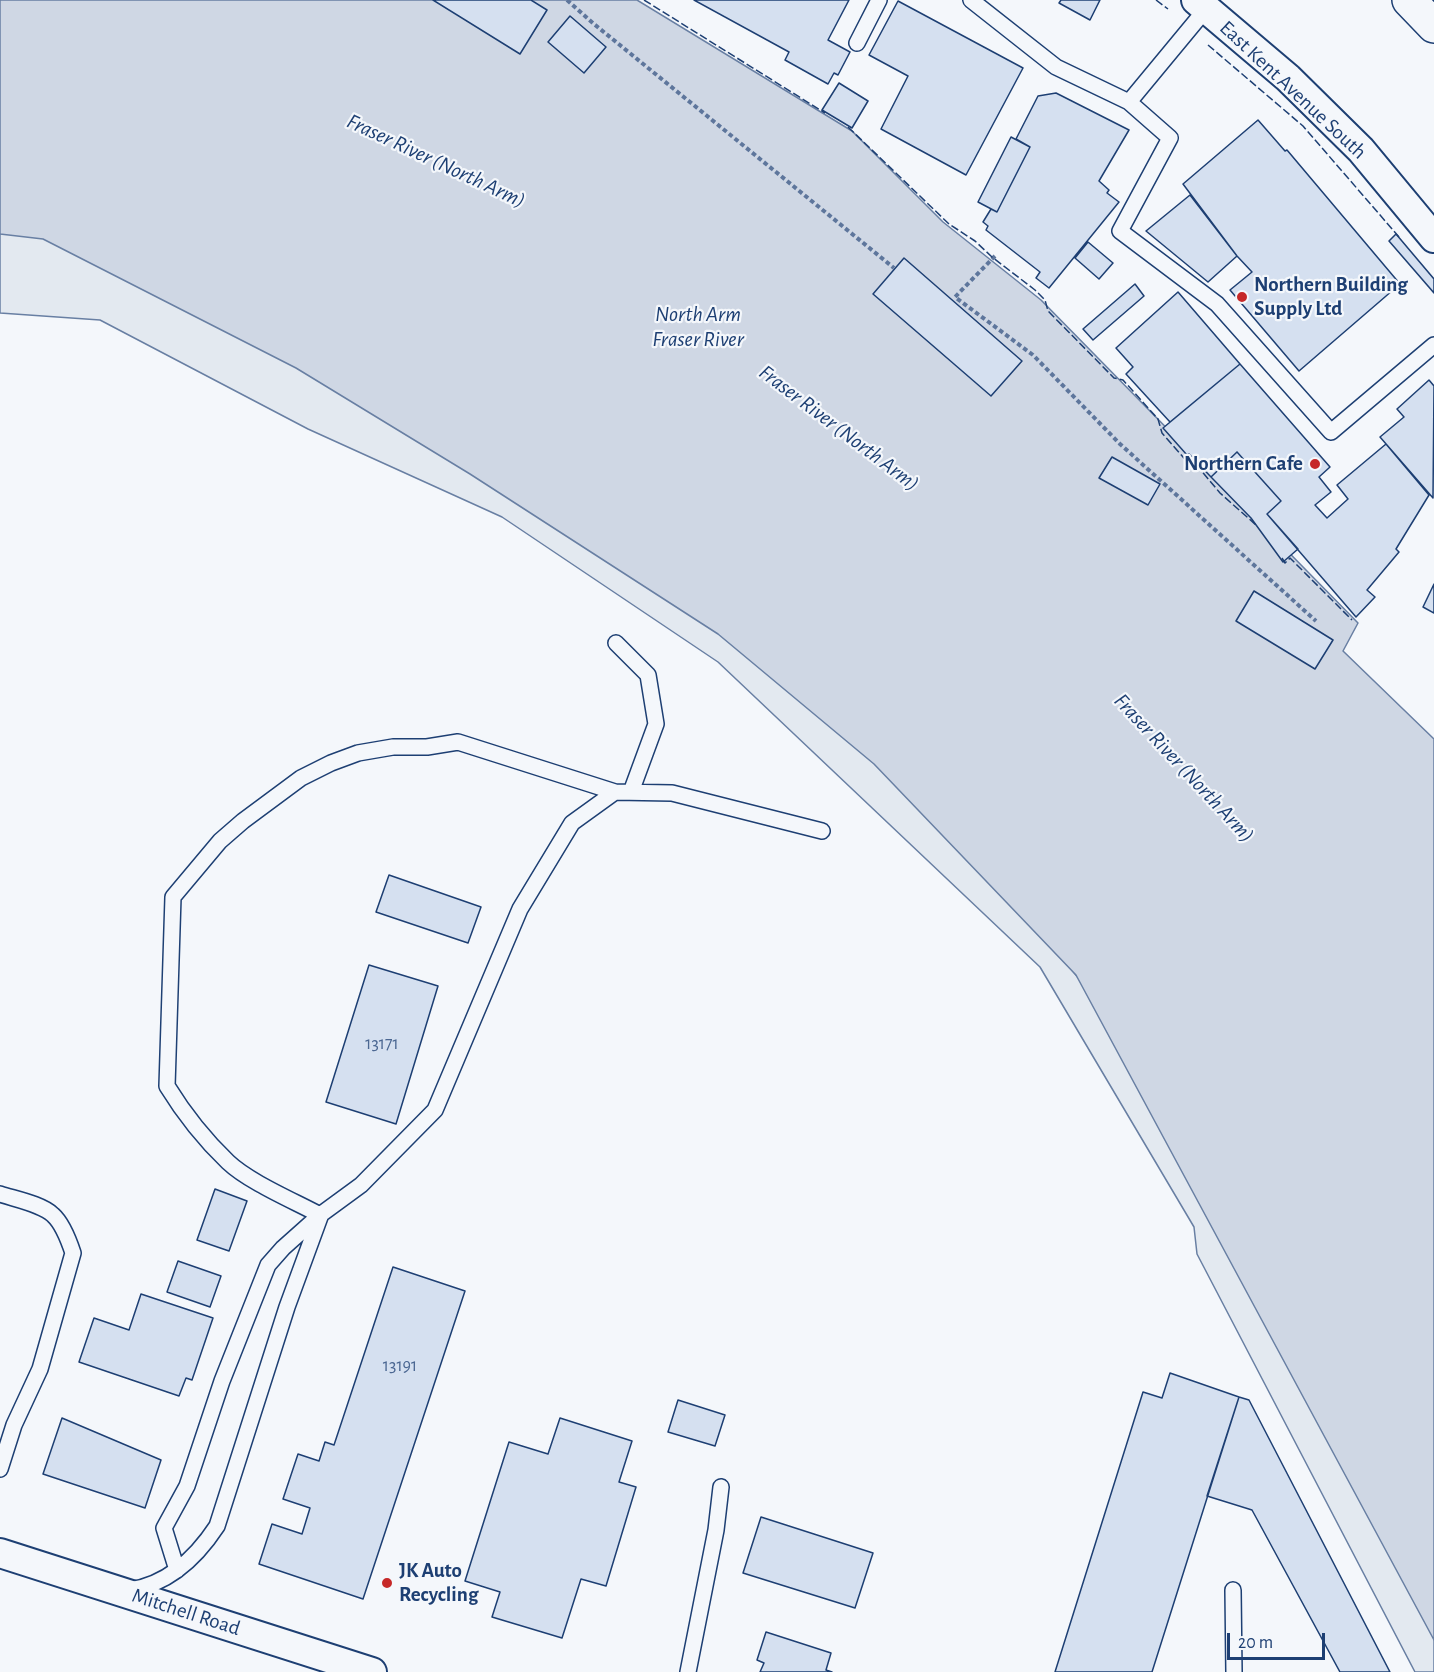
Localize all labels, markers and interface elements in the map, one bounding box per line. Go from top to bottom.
street label: East Kent Avenue South [1214,15,1372,165]
water label: Fraser River (North Arm) [343,108,529,214]
place label: Northern Building Supply Ltd [1254,272,1408,322]
marker: Northern Building Supply Ltd [1235,290,1249,304]
water label: North Arm Fraser River [652,301,744,352]
water label: Fraser River (North Arm) [754,359,924,497]
place label: Northern Cafe [1184,451,1303,477]
marker: Northern Cafe [1308,457,1322,471]
water label: Fraser River (North Arm) [1108,688,1260,848]
house number: 13171 [365,1033,399,1055]
house number: 13191 [383,1355,417,1377]
place label: JK Auto Recycling [399,1558,478,1608]
marker: JK Auto Recycling [380,1576,394,1590]
street label: Mitchell Road [129,1583,243,1641]
scale bar [1230,1621,1328,1659]
text: 20 m [1238,1634,1273,1652]

